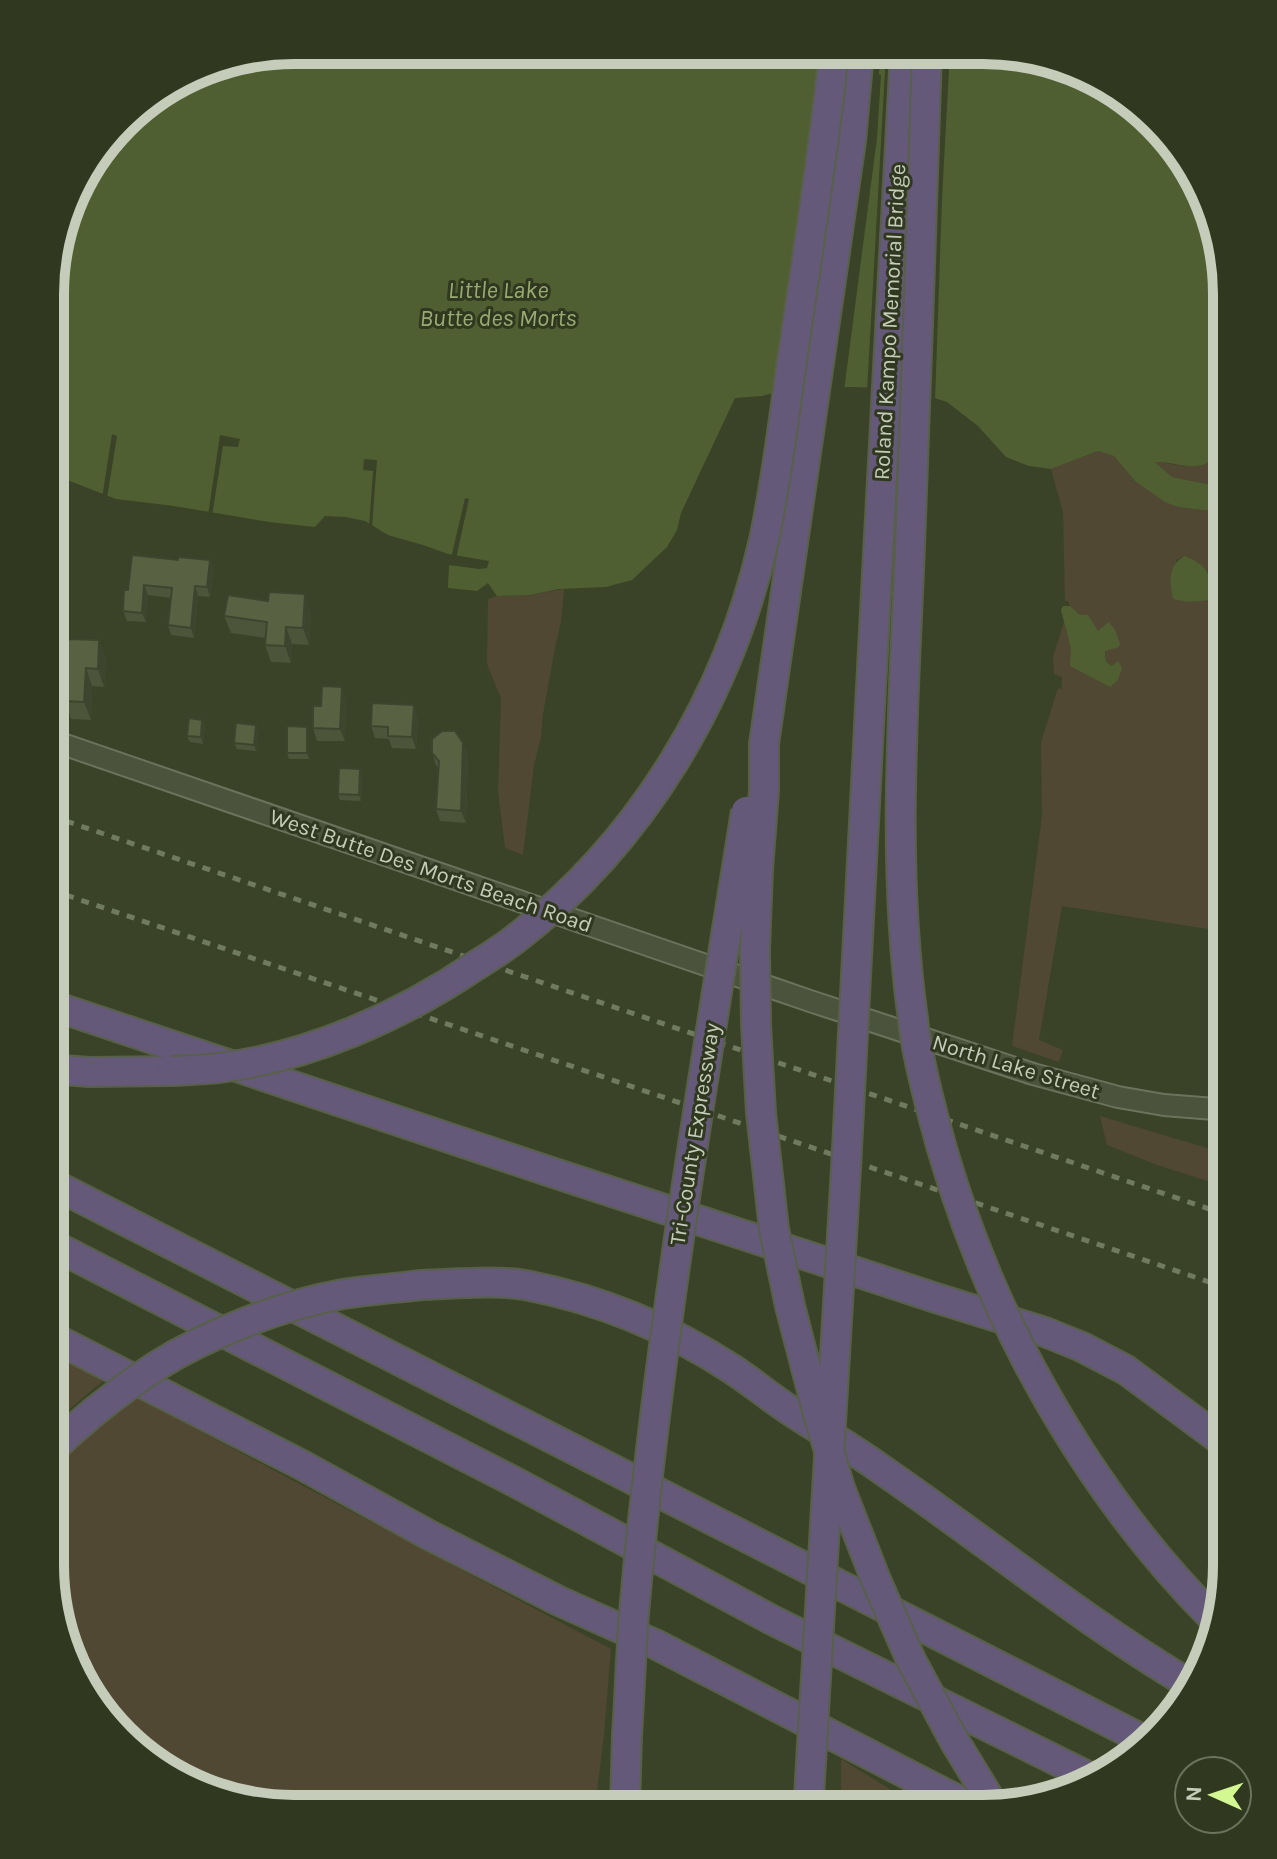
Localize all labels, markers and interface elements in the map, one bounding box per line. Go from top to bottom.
street label: Roland Kampo Memorial Bridge [869,163,911,481]
water label: Little Lake Butte des Morts [419,276,577,332]
street label: West Butte Des Morts Beach Road [266,803,596,939]
street label: Tri-County Expressway [665,1021,725,1247]
street label: North Lake Street [929,1029,1103,1105]
north arrow [1173,1755,1253,1835]
text: N [1181,1785,1207,1803]

